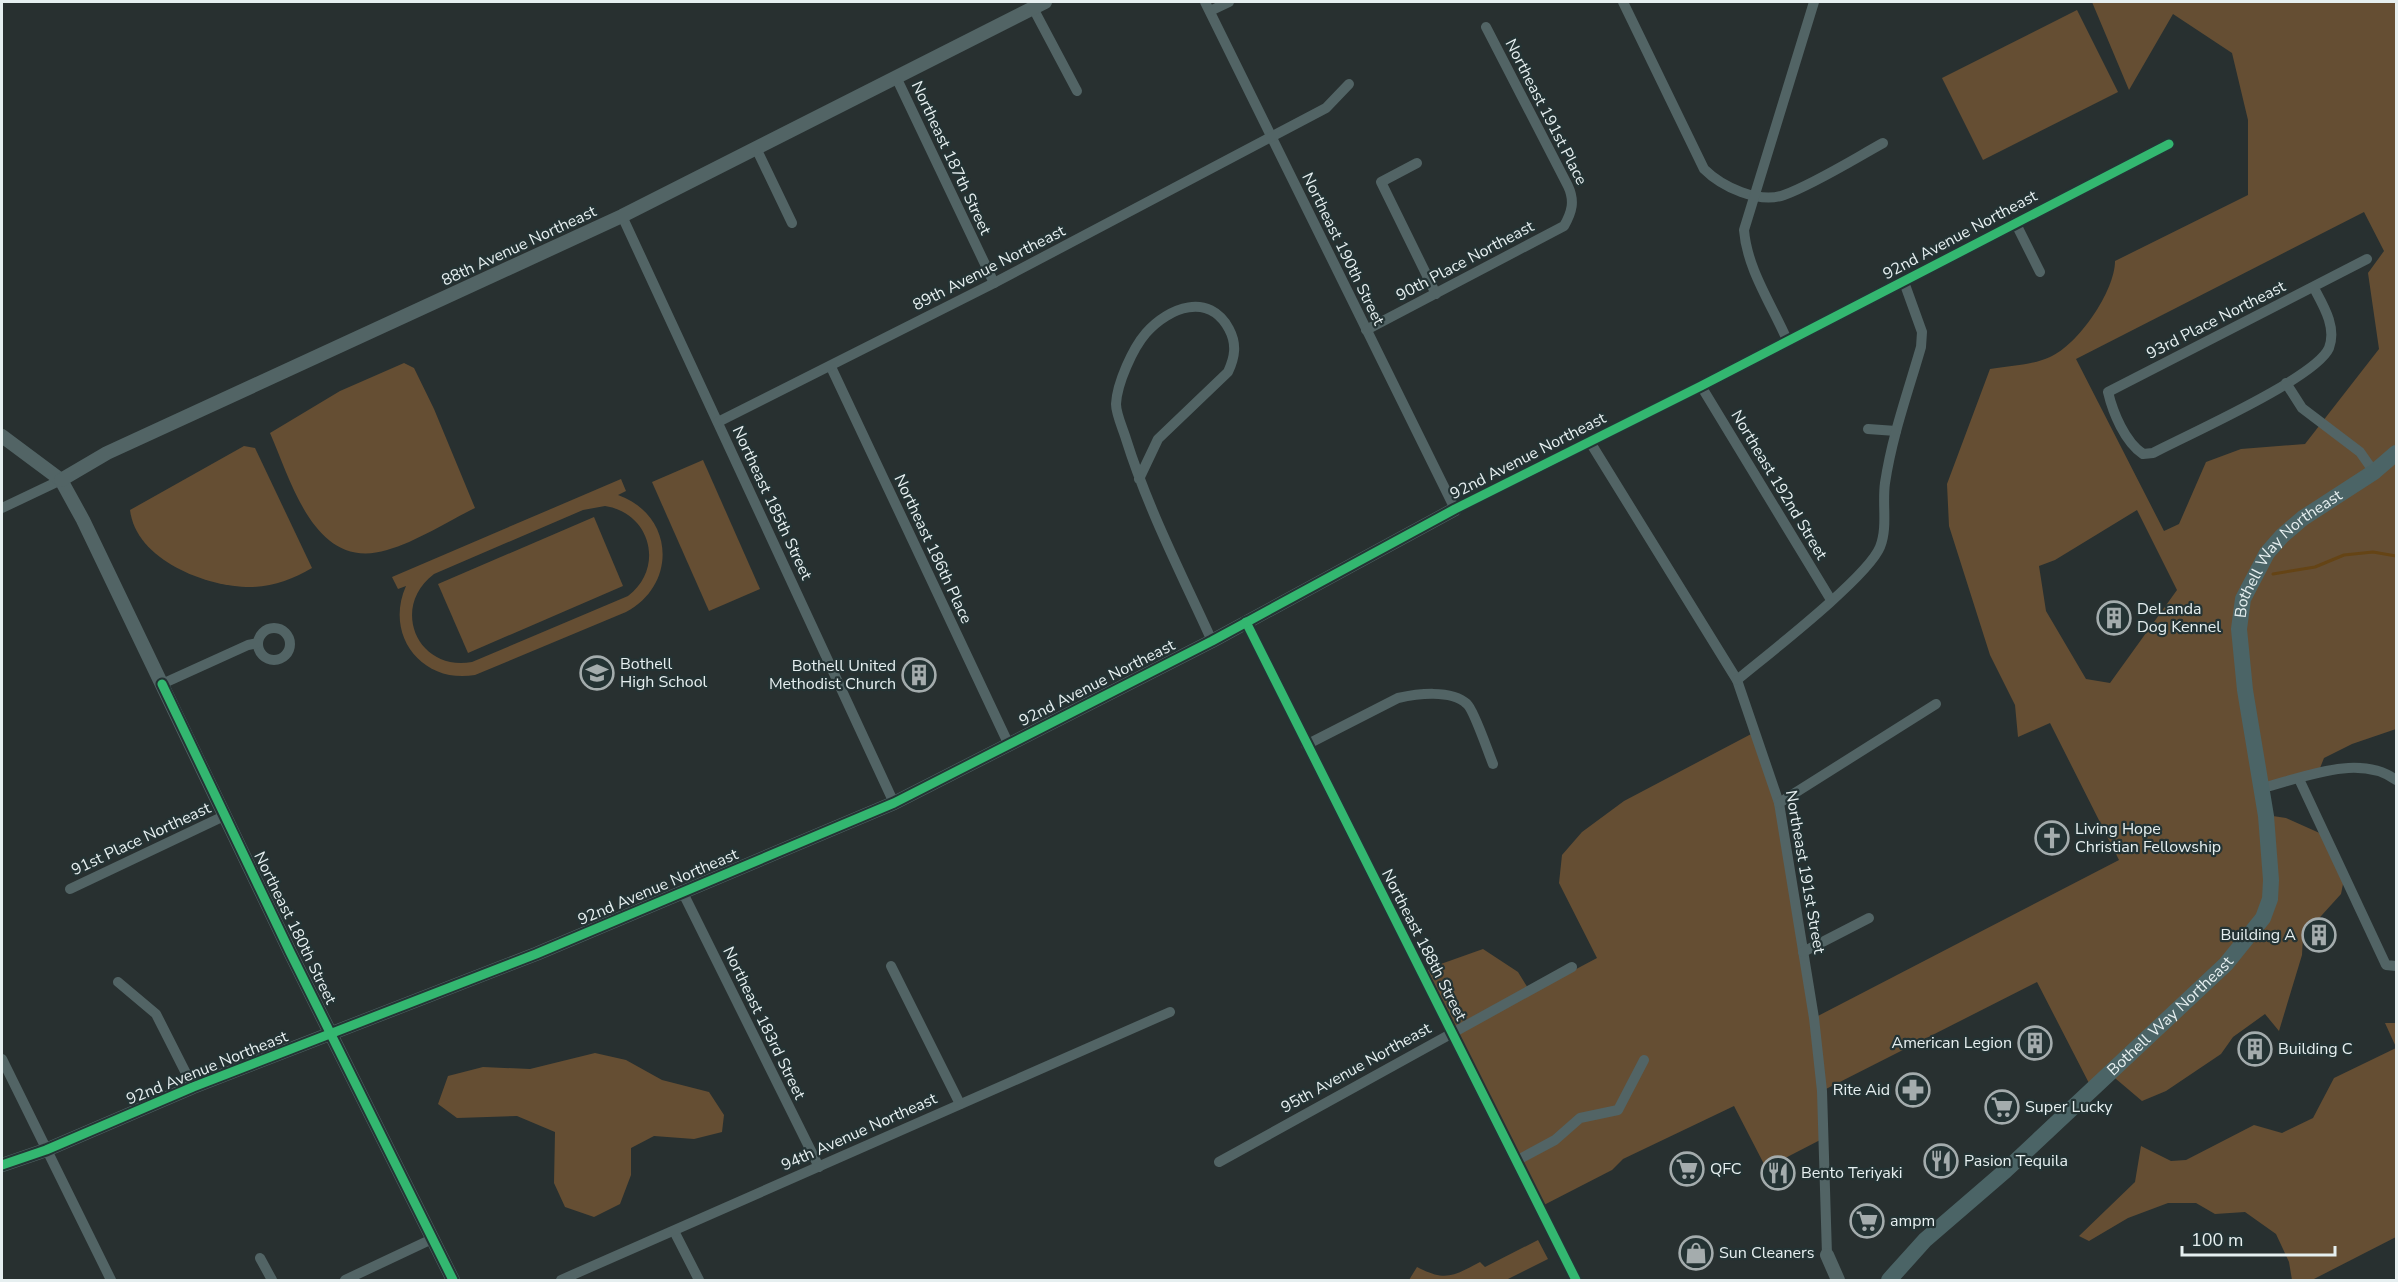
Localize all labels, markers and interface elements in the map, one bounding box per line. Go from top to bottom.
street label: Northeast 191st Place [1500,35,1592,189]
street label: Northeast 187th Street [906,78,996,239]
street label: Northeast 190th Street [1296,169,1390,329]
street label: 92nd Avenue Northeast [1879,185,2041,285]
street label: 88th Avenue Northeast [438,200,600,292]
street label: 90th Place Northeast [1392,215,1538,307]
street label: 89th Avenue Northeast [909,220,1069,316]
street label: 93rd Place Northeast [2143,275,2290,365]
street label: Northeast 192nd Street [1726,406,1833,564]
street label: 92nd Avenue Northeast [1446,407,1610,505]
street label: Northeast 185th Street [727,423,817,584]
street label: Northeast 186th Place [889,471,977,627]
street label: Bothell Way Northeast [2230,484,2347,619]
place label: DeLanda Dog Kennel [2137,598,2221,638]
building icon: DeLanda Dog Kennel [2096,600,2132,636]
street label: 92nd Avenue Northeast [1015,634,1179,732]
place label: Bothell High School [620,653,708,693]
school or university icon: Bothell High School [579,655,615,691]
place label: Bothell United Methodist Church [769,655,896,695]
building icon: Bothell United Methodist Church [901,657,937,693]
street label: Northeast 191st Street [1780,789,1830,956]
street label: 91st Place Northeast [68,797,215,881]
place label: Living Hope Christian Fellowship [2075,818,2221,858]
church icon: Living Hope Christian Fellowship [2034,820,2070,856]
street label: 92nd Avenue Northeast [575,843,742,931]
street label: Northeast 180th Street [248,848,342,1008]
street label: Northeast 188th Street [1376,866,1472,1025]
building icon: Building A [2301,917,2337,953]
place label: Building A [2221,924,2296,946]
street label: Northeast 183rd Street [717,943,811,1103]
street label: Bothell Way Northeast [2102,952,2239,1081]
street label: 95th Avenue Northeast [1277,1017,1435,1118]
street label: 92nd Avenue Northeast [123,1025,291,1110]
building icon: American Legion [2017,1025,2053,1061]
building icon: Building C [2237,1031,2273,1067]
place label: American Legion [1891,1032,2012,1054]
place label: Building C [2278,1038,2353,1060]
pharmacy icon: Rite Aid [1895,1072,1931,1108]
place label: Rite Aid [1833,1079,1890,1101]
street label: 94th Avenue Northeast [778,1088,941,1176]
supermarket icon: Super Lucky [1984,1089,2020,1125]
place label: Super Lucky [2025,1096,2113,1118]
restaurant icon: Pasion Tequila [1923,1143,1959,1179]
place label: Pasion Tequila [1964,1150,2068,1172]
supermarket icon: QFC [1669,1151,1705,1187]
restaurant icon: Bento Teriyaki [1760,1155,1796,1191]
place label: QFC [1710,1158,1742,1180]
place label: Bento Teriyaki [1801,1162,1903,1184]
supermarket icon: ampm [1849,1203,1885,1239]
place label: ampm [1890,1210,1935,1232]
scale bar [2182,1219,2335,1257]
text: 100 m [2191,1228,2243,1252]
shop icon: Sun Cleaners [1678,1235,1714,1271]
place label: Sun Cleaners [1719,1242,1814,1264]

